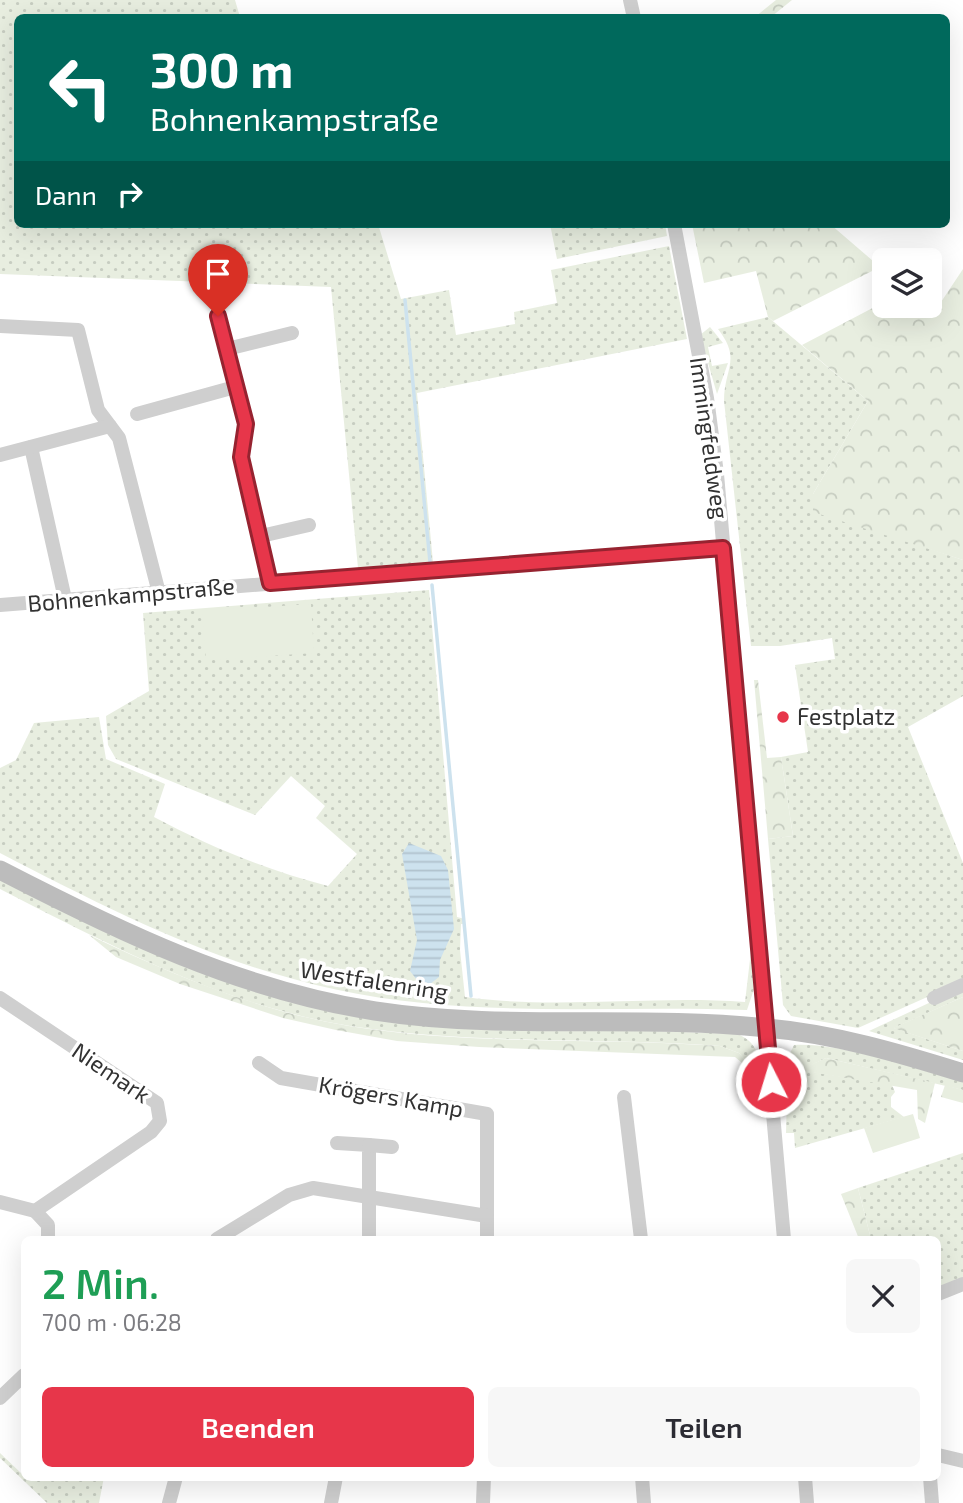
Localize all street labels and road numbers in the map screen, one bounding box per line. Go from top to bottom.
street label: Immingfeldweg [685,355,735,521]
street label: Bohnenkampstraße [26,571,236,617]
street label: Westfalenring [298,955,450,1006]
street label: Niemark [67,1036,156,1109]
street label: Krögers Kamp [317,1070,466,1123]

